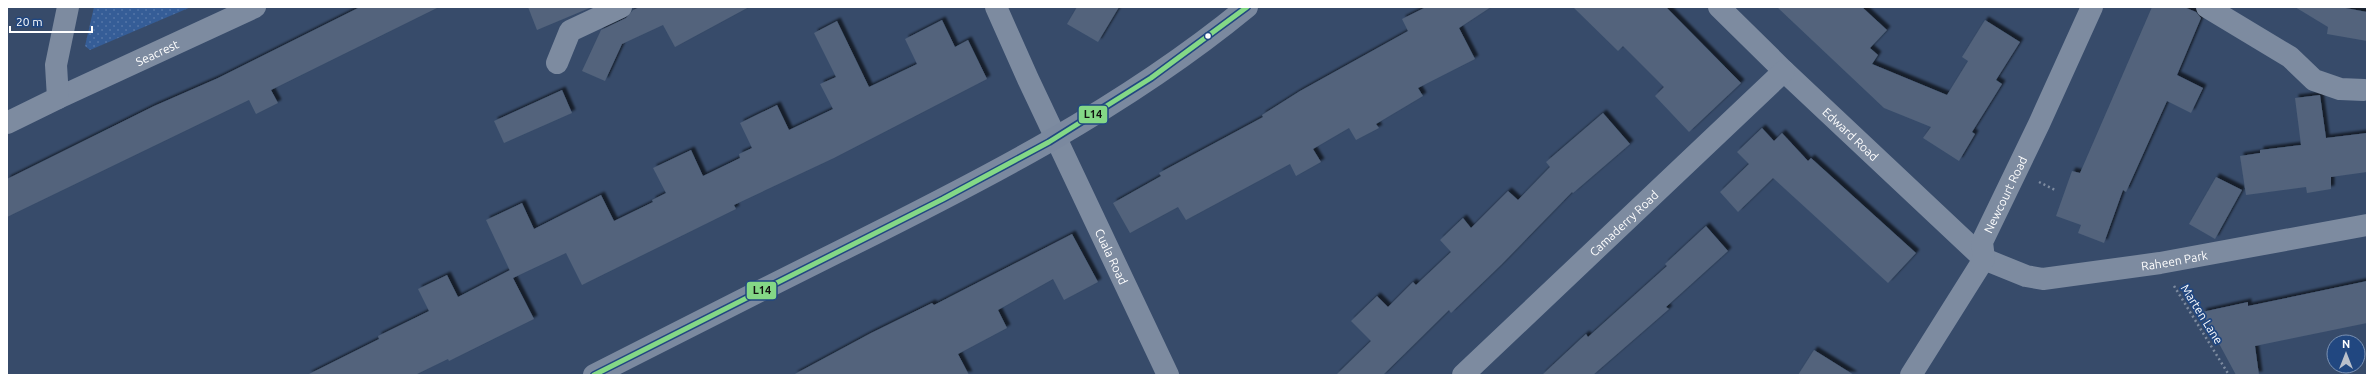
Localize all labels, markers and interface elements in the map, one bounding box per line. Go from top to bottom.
scale bar [10,8,92,34]
text: 20 m [16,15,43,28]
unlabelled marker [1203,31,1213,41]
street label: Seacrest [133,37,181,68]
line badge: L14 [1078,105,1108,124]
street label: Edward Road [1820,105,1881,163]
text: L14 [1084,108,1102,120]
street label: Newcourt Road [1981,154,2029,235]
street label: Camaderry Road [1587,188,1660,258]
street label: Cuala Road [1093,226,1131,286]
street label: Raheen Park [2140,248,2209,272]
line badge: L14 [746,281,777,300]
street label: Marten Lane [2179,282,2225,346]
text: L14 [753,284,771,296]
north arrow [2326,334,2366,374]
text: N [2342,338,2350,350]

